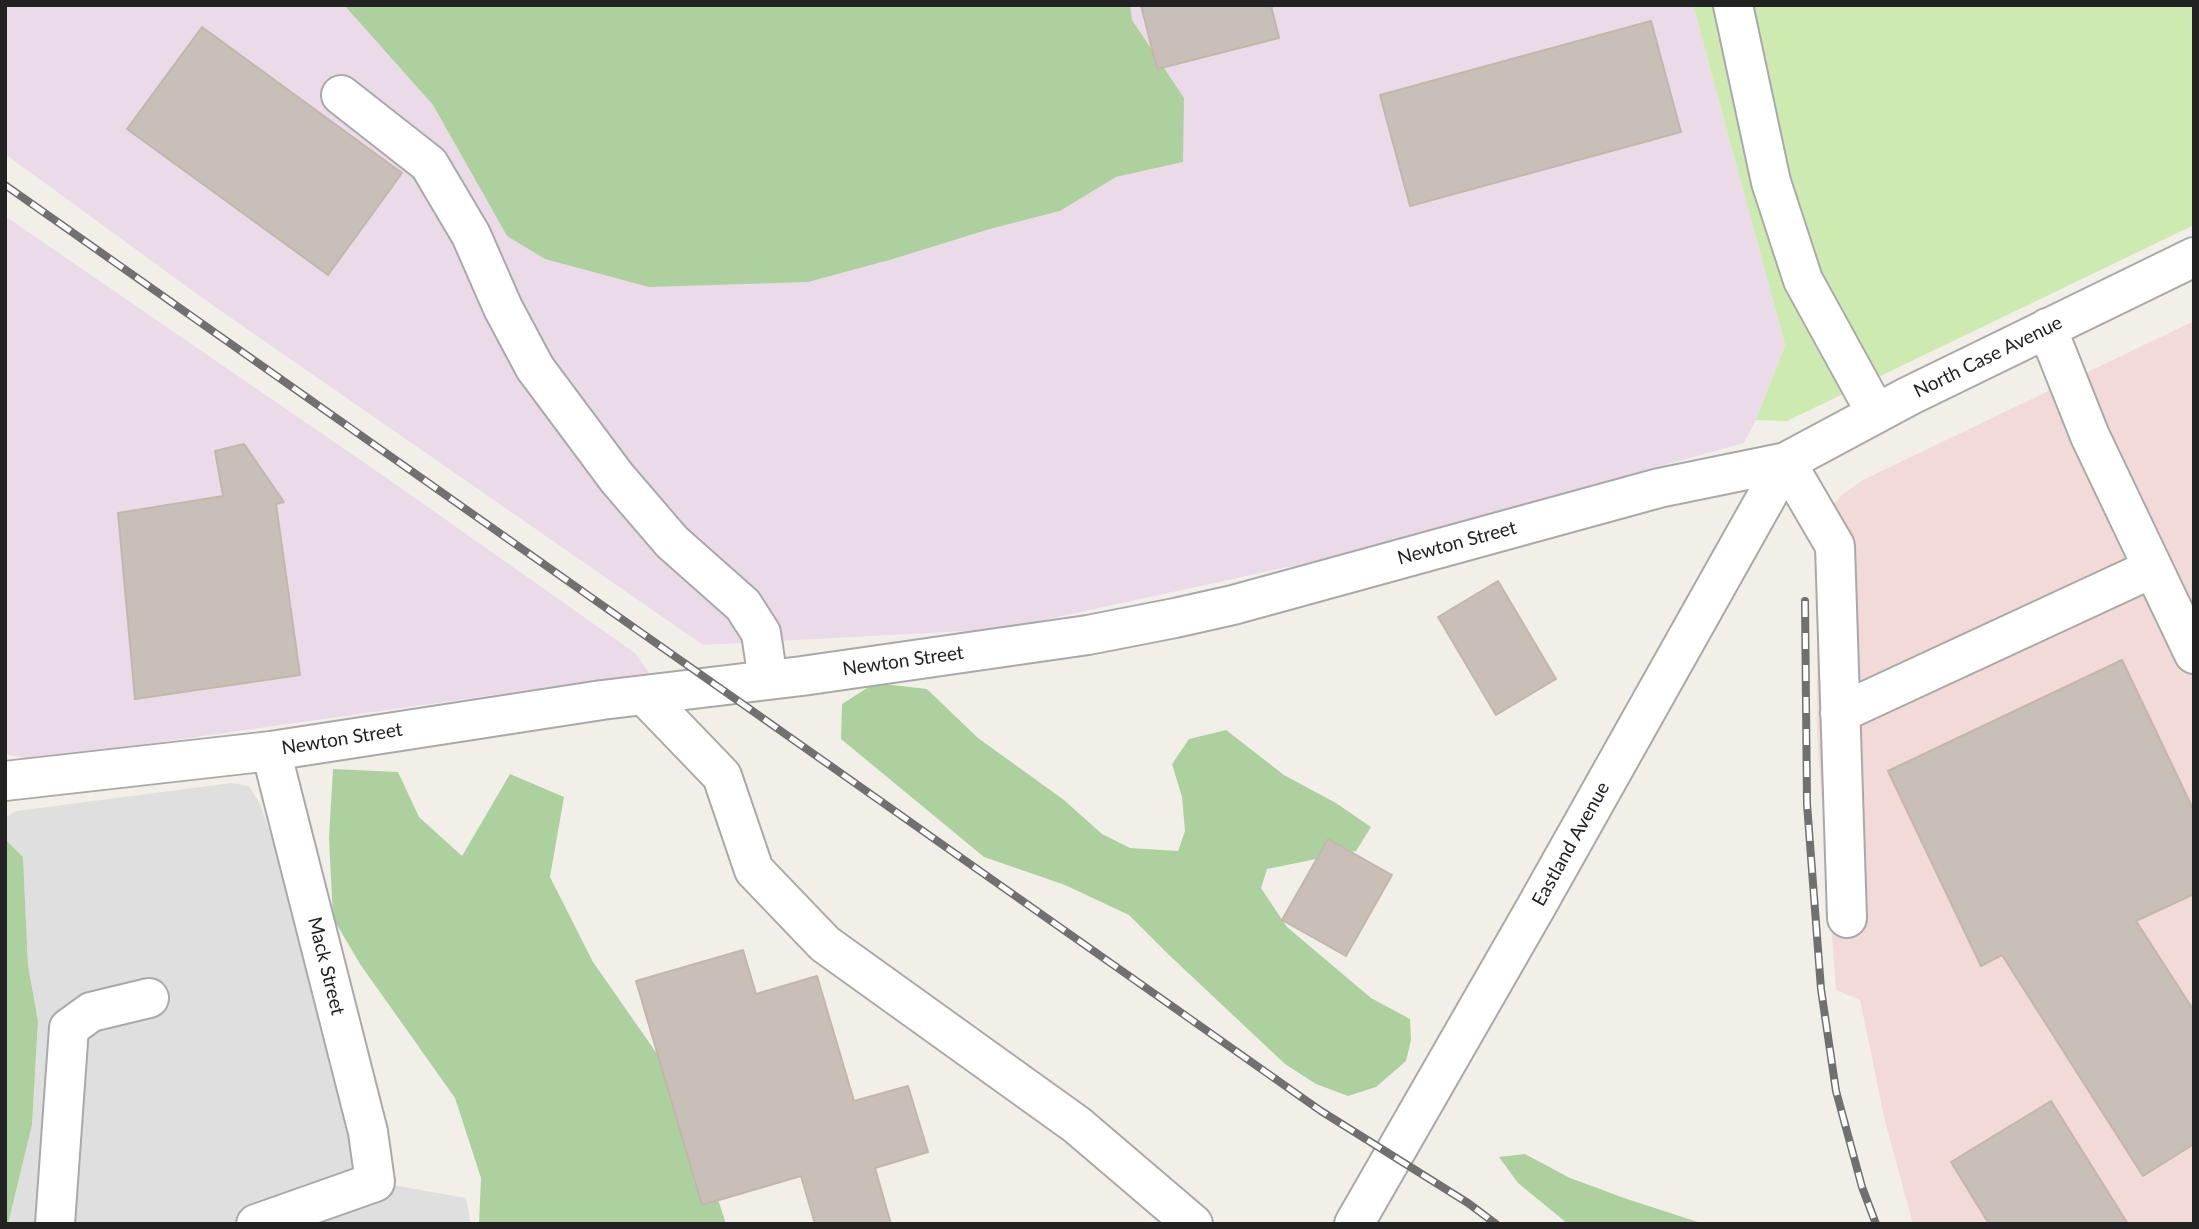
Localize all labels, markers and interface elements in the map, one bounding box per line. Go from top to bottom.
street label: North Case Avenue [1910,311,2066,403]
street label: Newton Street [1395,516,1519,570]
street label: Newton Street [841,641,965,681]
street label: Newton Street [280,718,404,760]
street label: Eastland Avenue [1528,778,1614,910]
street label: Mack Street [303,915,349,1017]

